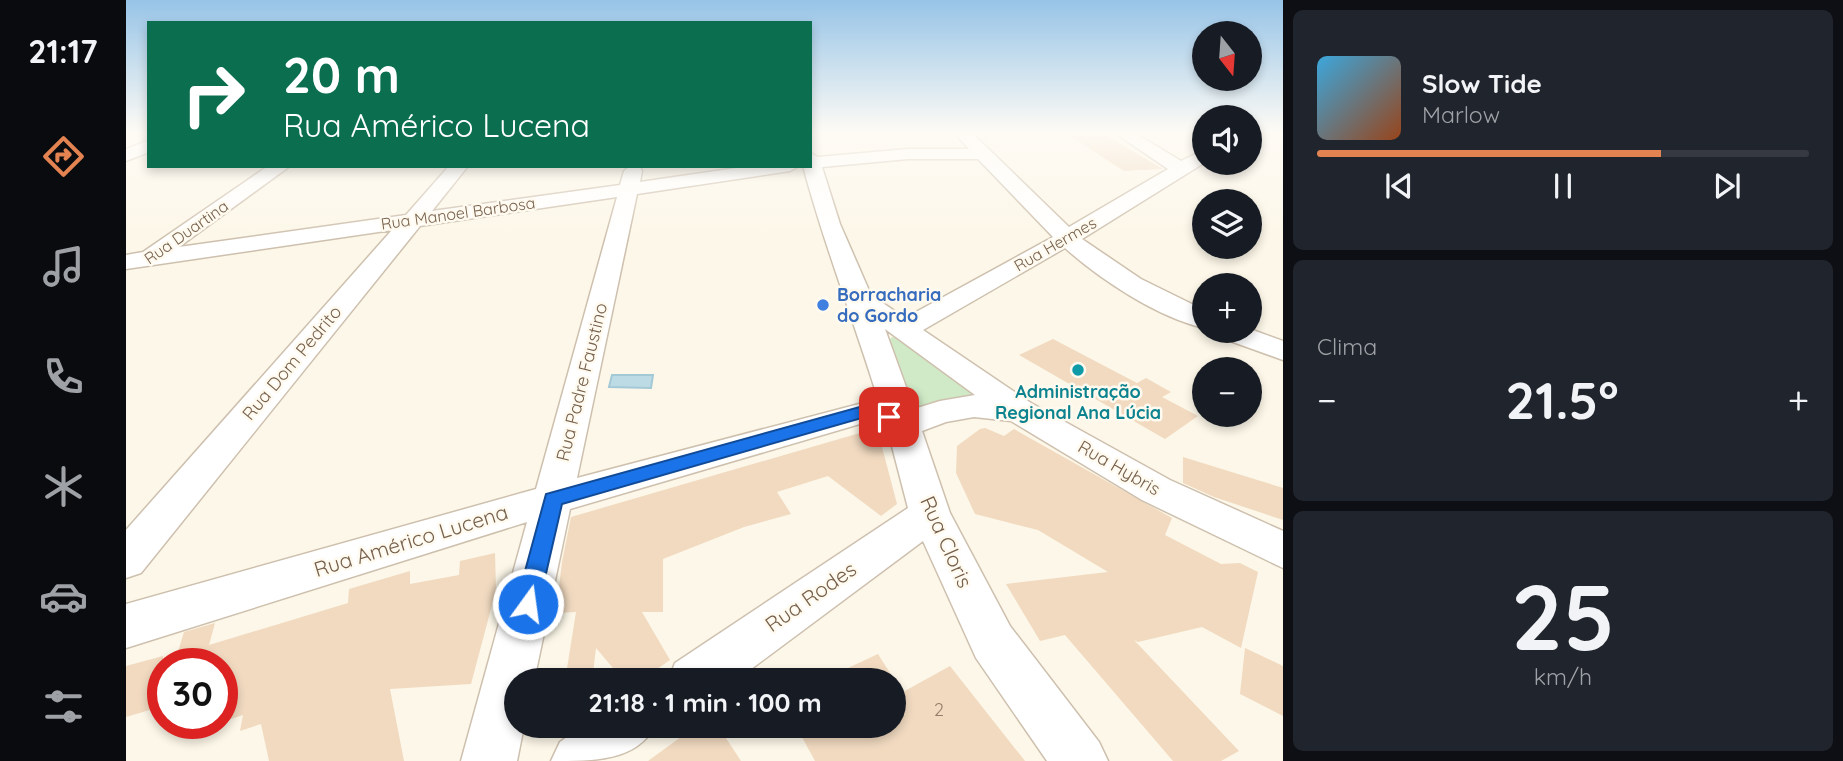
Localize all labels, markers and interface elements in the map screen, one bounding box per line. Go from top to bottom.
north arrow [1192,21,1262,91]
map controls [1192,21,1262,427]
text: 21:17 [28,31,98,71]
text: 20 m [283,44,400,105]
icon: right [168,49,259,140]
text: Slow Tide [1422,67,1542,100]
text: Marlow [1422,100,1500,129]
text: Rua Américo Lucena [283,105,590,145]
button: sound [1192,105,1262,175]
icon: directions [39,132,88,181]
icon: previous [1380,167,1418,205]
icon: pause [1544,167,1582,205]
icon: next [1708,167,1746,205]
button: layers [1192,189,1262,259]
street label: Rua Manoel Barbosa [380,192,536,234]
street label: Rua Duartina [140,196,232,268]
street label: Rua Hermes [1010,212,1100,276]
icon: music [39,242,88,291]
button: + [1192,273,1262,343]
place label: Borracharia do Gordo [837,283,941,327]
marker: Borracharia do Gordo [815,297,831,313]
street label: Rua Padre Faustino [551,300,612,463]
street label: Rua Dom Pedrito [237,301,346,425]
text: Clima [1317,332,1377,361]
icon: phone [39,352,88,401]
button: − [1192,357,1262,427]
marker: Administração Regional Ana Lúcia [1070,362,1086,378]
text: 21.5° [1506,367,1619,432]
text: − [1317,376,1337,424]
text: + [1788,376,1809,424]
place label: Administração Regional Ana Lúcia [995,380,1161,424]
pin [859,387,919,447]
icon: arrive [870,398,908,436]
street label: Rua Hybris [1074,435,1165,500]
icon: climate [39,462,88,511]
street label: Rua Cloris [915,492,979,592]
street label: Rua Américo Lucena [311,498,511,582]
street label: Rua Rodes [760,555,861,637]
text: 25 [1511,559,1615,673]
position arrow [491,567,565,641]
icon: car [39,572,88,621]
speed limit sign: 30 [147,648,238,739]
text: km/h [1534,662,1592,691]
icon: filters [39,682,88,731]
text: 21:18 · 1 min · 100 m [588,686,822,719]
house number: 2 [934,698,944,721]

